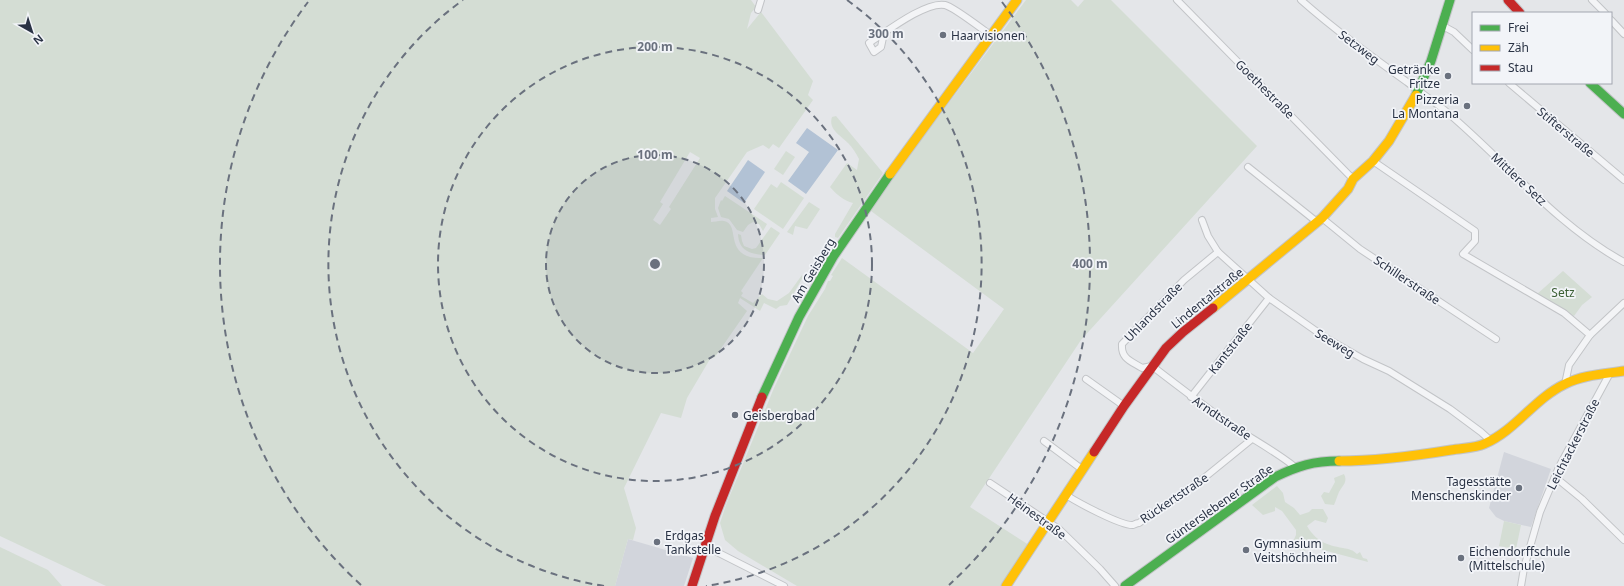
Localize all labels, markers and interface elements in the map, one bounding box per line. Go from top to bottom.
north arrow [12,12,52,52]
legend [1472,12,1612,84]
text: Frei [1508,19,1529,36]
text: 300 m [868,25,904,42]
street label: Setzweg [1335,26,1383,68]
place label: Haarvisionen [951,27,1025,44]
marker: Haarvisionen [938,30,948,40]
text: N [30,32,47,49]
text: 200 m [637,38,673,55]
text: Zäh [1508,39,1529,56]
street label: Goethestraße [1232,56,1298,122]
text: Stau [1508,59,1533,76]
place label: Getränke Fritze [1388,61,1440,92]
marker: Getränke Fritze [1443,71,1453,81]
place label: Pizzeria La Montana [1392,91,1459,122]
marker: Pizzeria La Montana [1462,101,1472,111]
street label: Stifterstraße [1534,103,1598,161]
text: 100 m [637,146,673,163]
street label: Mittlere Setz [1487,149,1551,209]
street label: Am Geisberg [787,234,839,306]
street label: Schillerstraße [1370,252,1444,309]
text: 400 m [1072,255,1108,272]
centre of rings [648,257,662,271]
street label: Lindentalstraße [1167,263,1247,332]
street label: Uhlandstraße [1120,278,1186,345]
park label: Setz [1551,284,1575,301]
street label: Kantstraße [1204,318,1256,378]
street label: Seeweg [1312,325,1358,361]
street label: Arndtstraße [1189,392,1255,444]
street label: Leichtackerstraße [1543,395,1603,492]
place label: Geisbergbad [743,407,815,424]
marker: Geisbergbad [730,410,740,420]
street label: Günterslebener Straße [1162,460,1277,548]
street label: Rückertstraße [1137,469,1212,527]
place label: Tagesstätte Menschenskinder [1411,473,1511,504]
marker: Tagesstätte Menschenskinder [1514,483,1524,493]
street label: Heinestraße [1004,489,1070,543]
place label: Erdgas Tankstelle [665,527,721,558]
place label: Gymnasium Veitshöchheim [1254,535,1337,566]
marker: Erdgas Tankstelle [652,537,662,547]
place label: Eichendorffschule (Mittelschule) [1469,543,1570,574]
marker: Gymnasium Veitshöchheim [1241,545,1251,555]
marker: Eichendorffschule (Mittelschule) [1456,553,1466,563]

